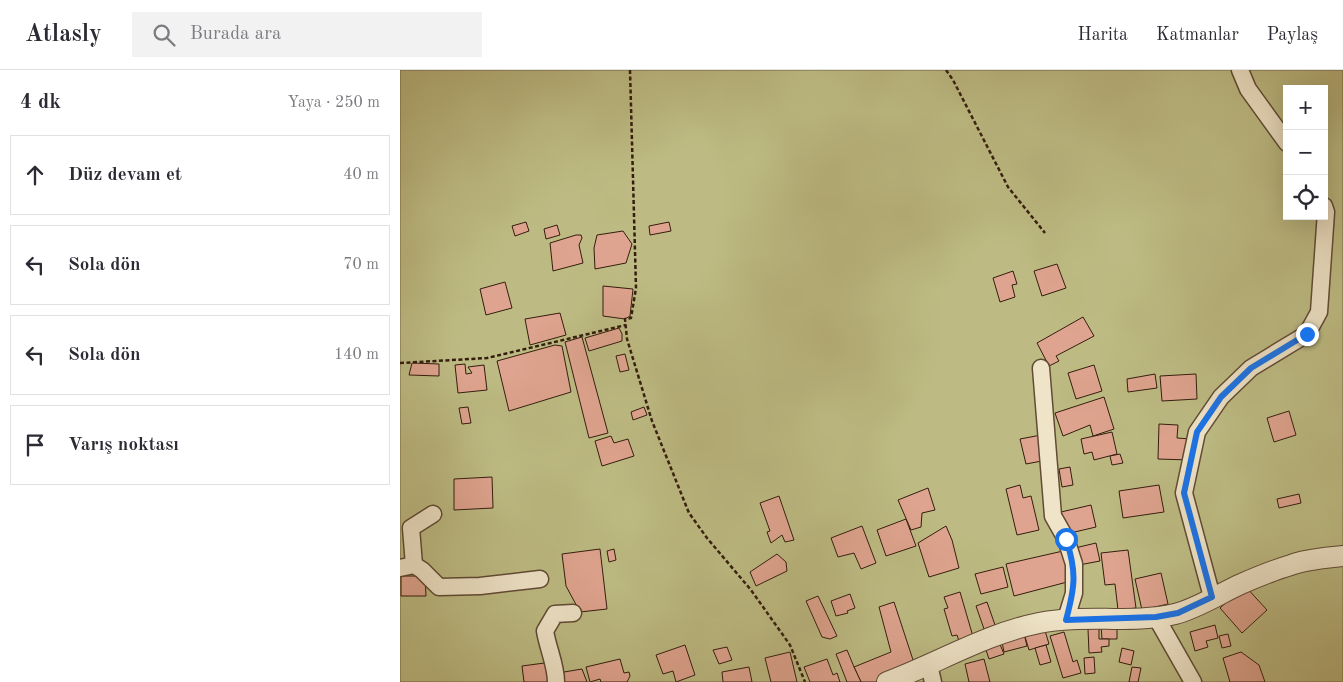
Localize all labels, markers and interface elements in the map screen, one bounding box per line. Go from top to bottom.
search box [132,12,482,57]
icon: search [150,21,178,49]
text: Atlasly [25,23,102,47]
text: Burada ara [190,25,281,44]
text: Harita [1077,26,1128,44]
text: Katmanlar [1156,26,1239,44]
text: Paylaş [1267,26,1318,44]
map controls [1283,85,1328,220]
button: + [1283,85,1328,130]
text: 4 dk [20,92,61,113]
text: Yaya · 250 m [287,95,380,111]
button: − [1283,130,1328,175]
icon: ahead [21,161,49,189]
text: Düz devam et [68,166,182,185]
text: 40 m [343,167,379,183]
button: locate [1283,175,1328,220]
icon: left [21,251,49,279]
text: Sola dön [68,256,141,275]
text: 70 m [343,257,379,273]
route end [1296,323,1319,346]
icon: left [21,341,49,369]
text: Sola dön [68,346,141,365]
text: 140 m [334,347,379,363]
icon: arrive [21,431,49,459]
text: Varış noktası [68,436,179,455]
route start [1055,528,1078,551]

